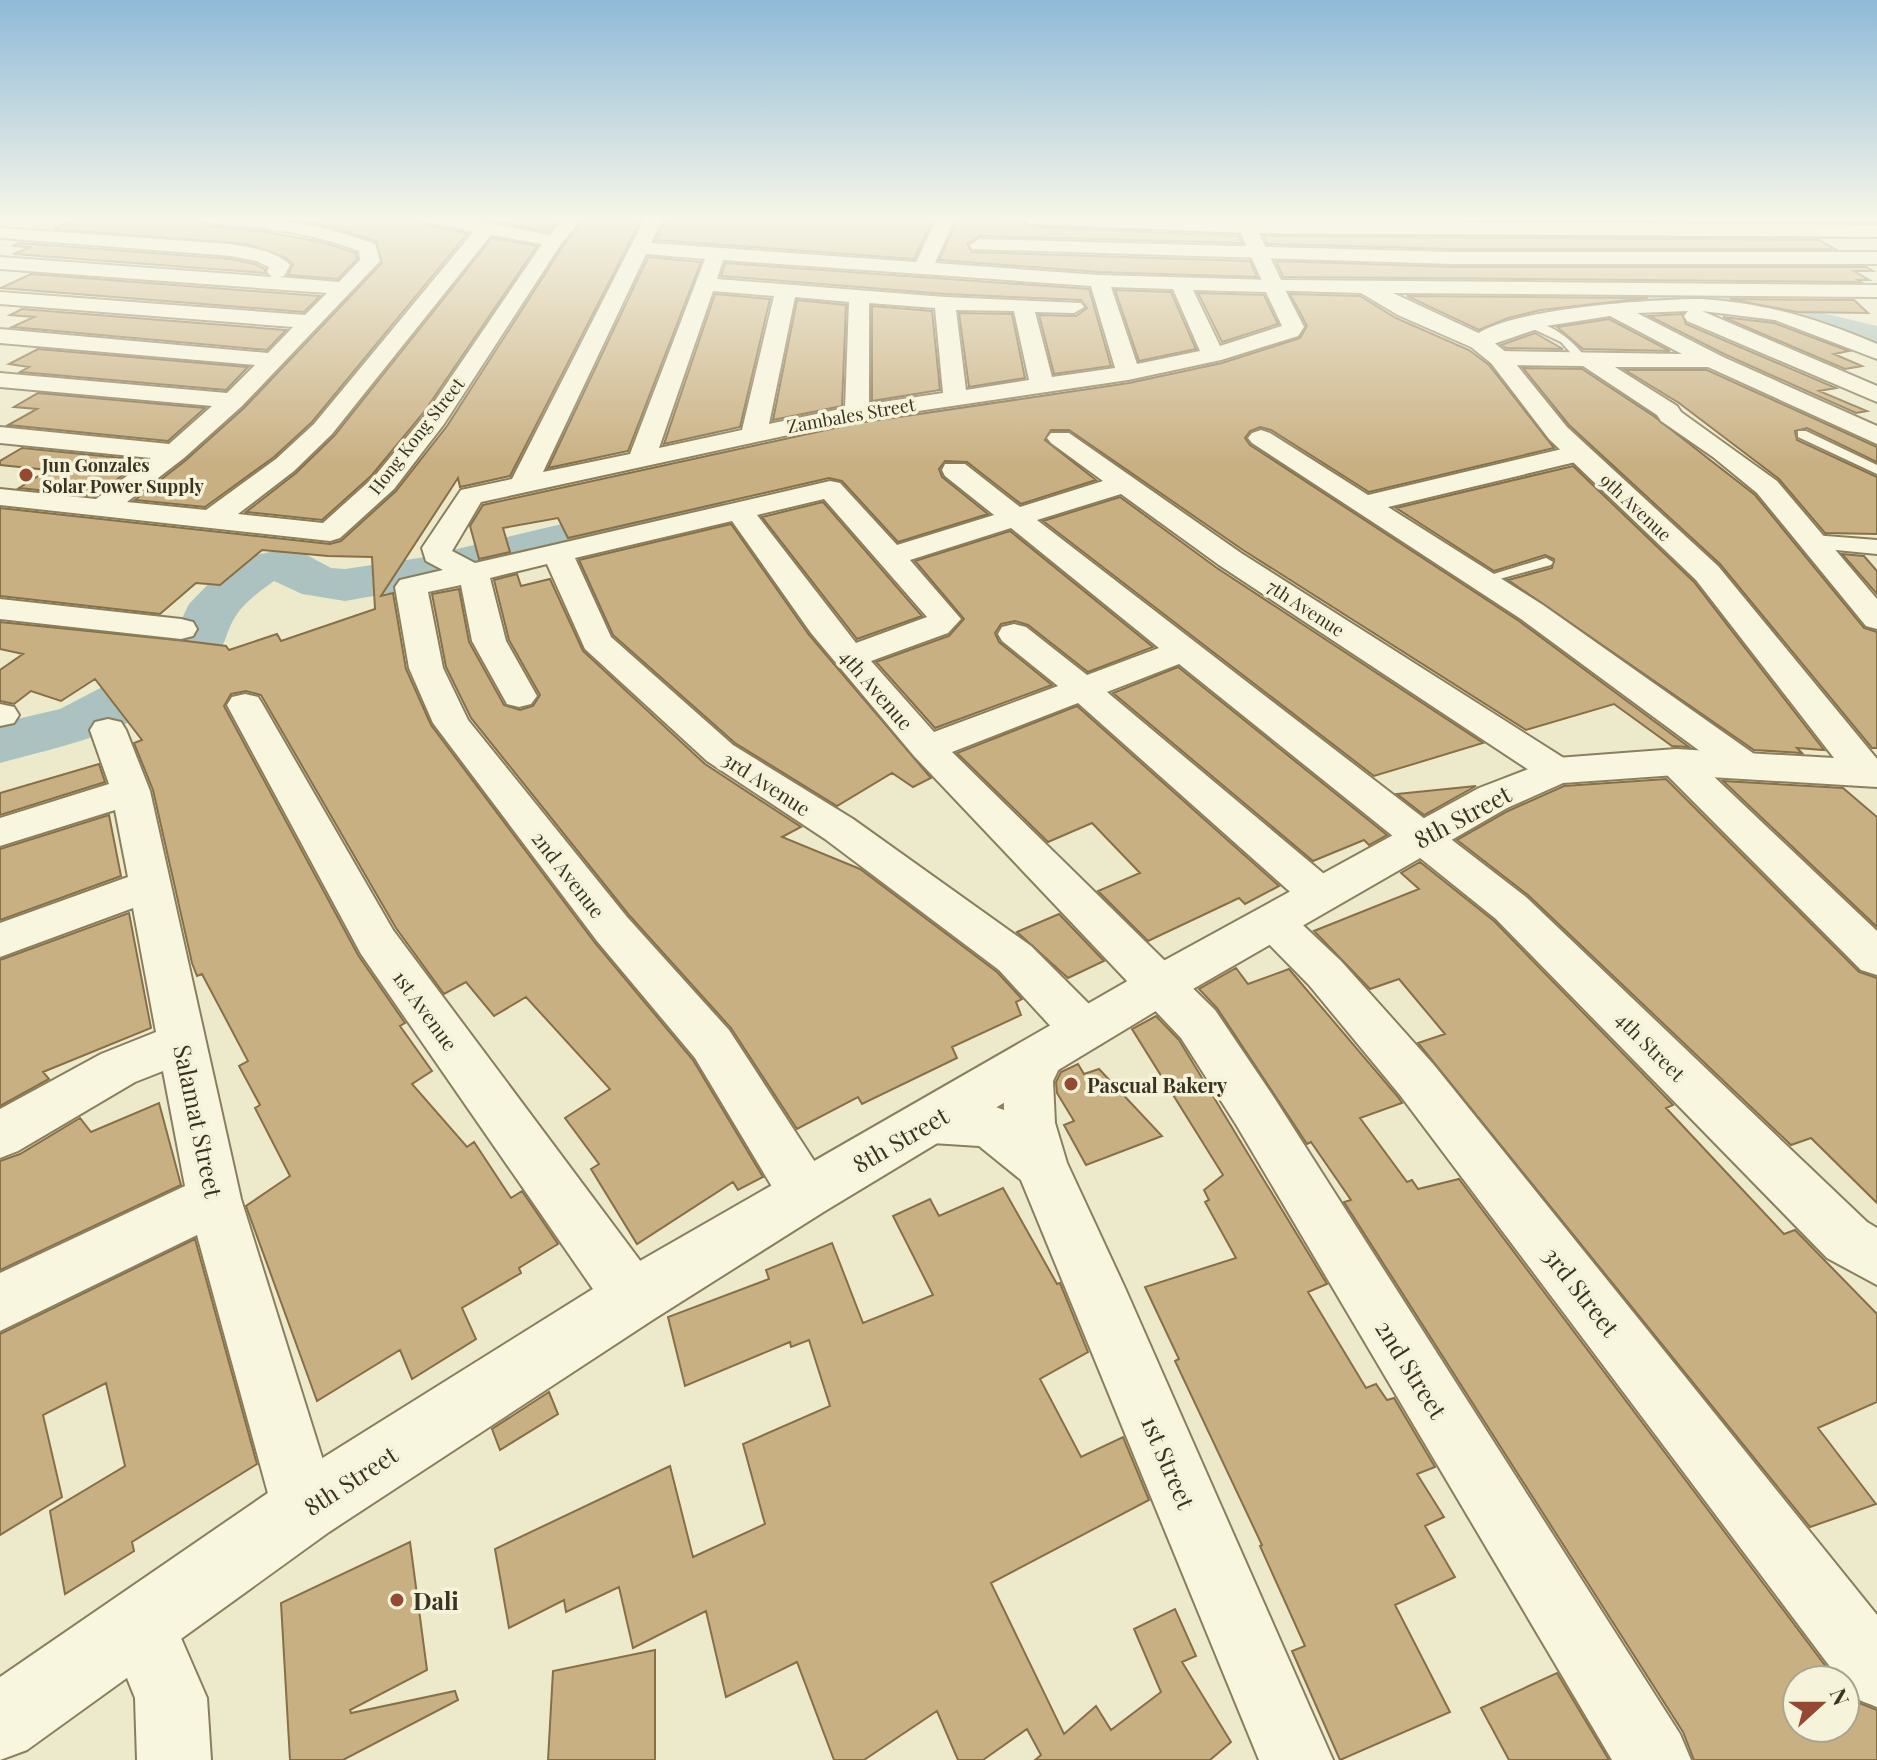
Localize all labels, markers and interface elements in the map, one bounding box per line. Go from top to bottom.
street label: Hong Kong Street [363,372,470,499]
street label: Zambales Street [785,392,918,438]
place label: Jun Gonzales Solar Power Supply [41,453,205,498]
marker: Jun Gonzales Solar Power Supply [17,466,35,484]
street label: 9th Avenue [1595,468,1677,546]
street label: 7th Avenue [1263,574,1349,642]
street label: 4th Avenue [834,643,920,735]
street label: 3rd Avenue [718,745,816,821]
street label: 8th Street [1408,777,1517,855]
street label: 2nd Avenue [527,825,611,923]
street label: 1st Avenue [388,964,464,1056]
street label: 4th Street [1611,1006,1692,1087]
street label: Salamat Street [167,1042,231,1201]
place label: Pascual Bakery [1087,1071,1228,1098]
marker: Pascual Bakery [1062,1075,1080,1093]
street label: 8th Street [846,1099,954,1179]
street label: 3rd Street [1537,1240,1627,1343]
street label: 2nd Street [1369,1314,1455,1425]
street label: 1st Street [1135,1411,1203,1514]
street label: 8th Street [297,1438,403,1522]
place label: Dali [413,1584,459,1616]
marker: Dali [388,1591,406,1609]
north arrow [1781,1664,1861,1744]
text: N [1824,1684,1857,1709]

